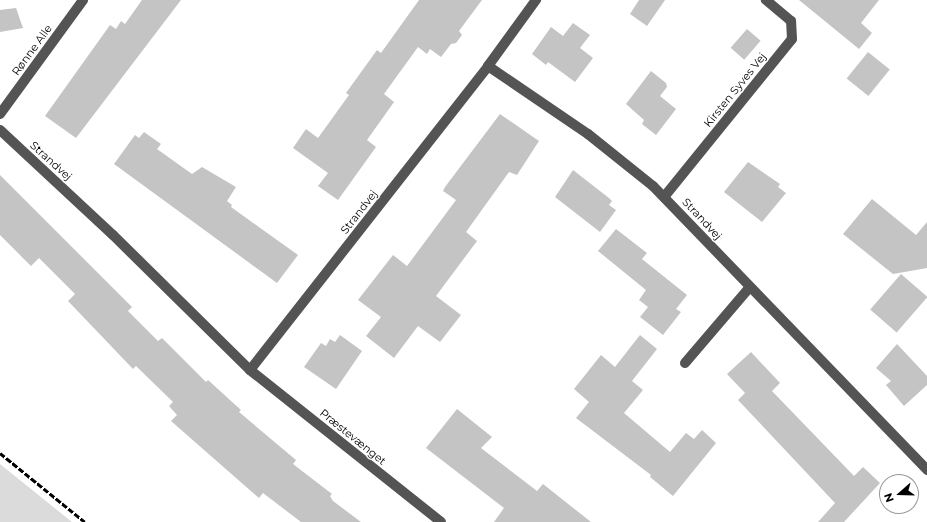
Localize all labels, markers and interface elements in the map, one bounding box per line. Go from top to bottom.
street label: Rønne Alle [9,22,55,78]
street label: Kirsten Syves Vej [701,50,769,130]
street label: Strandvej [27,139,75,183]
street label: Strandvej [338,187,380,237]
street label: Strandvej [679,196,725,242]
street label: Præstevænget [317,406,389,468]
north arrow [879,474,919,514]
text: N [881,491,897,504]

